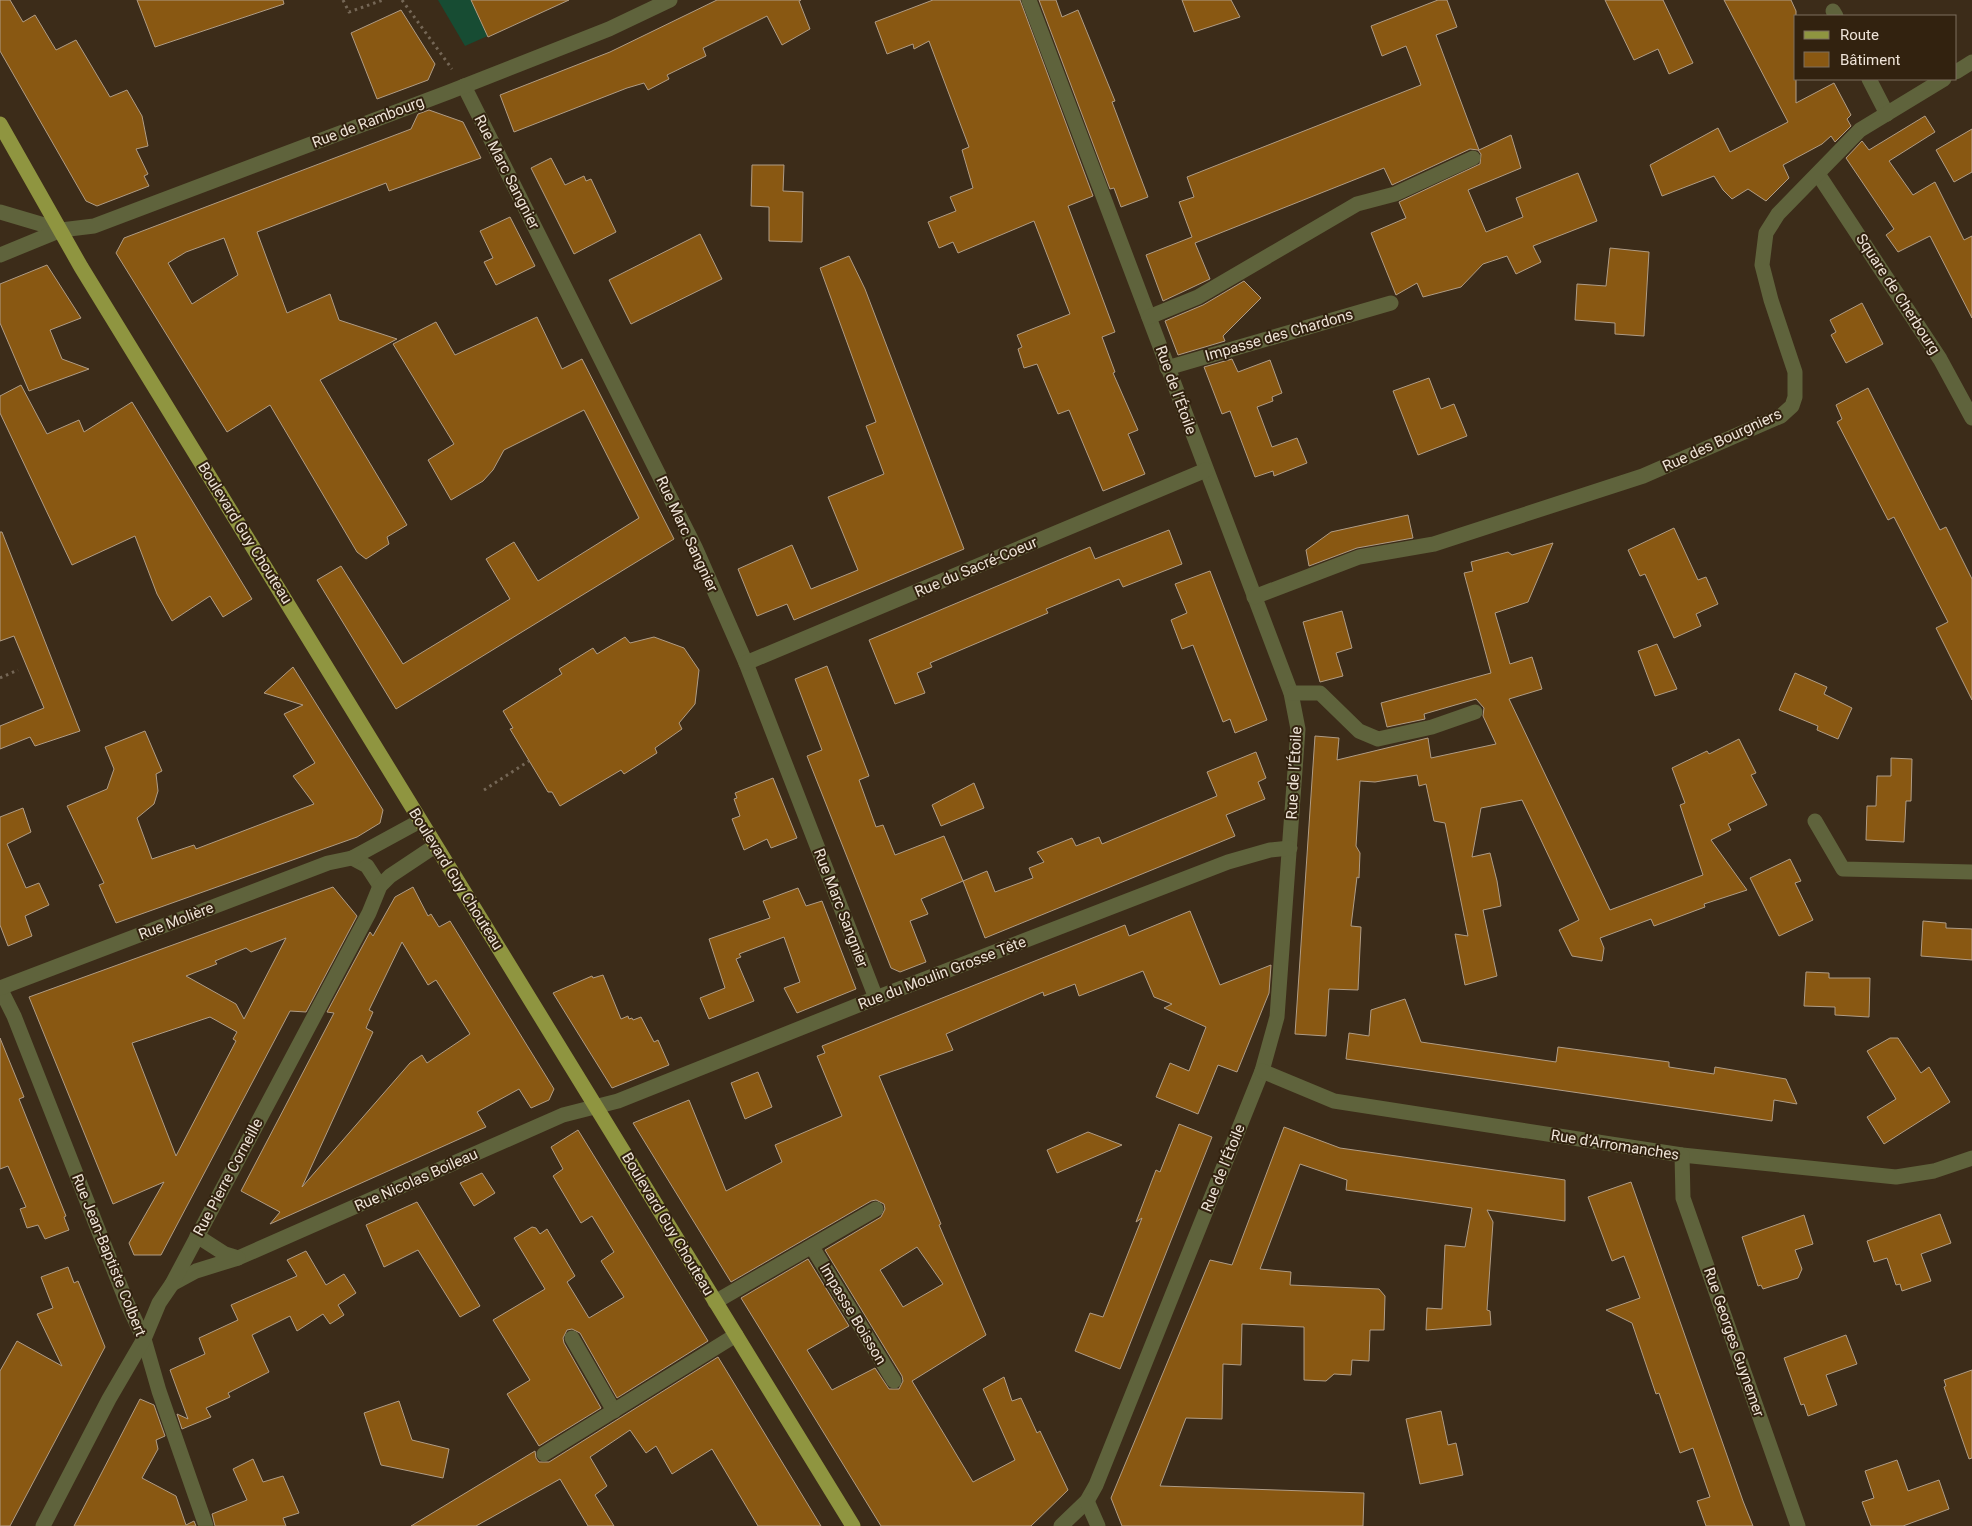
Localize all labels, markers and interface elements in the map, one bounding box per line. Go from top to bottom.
legend [1794,15,1957,80]
text: Route [1840,26,1879,44]
text: Bâtiment [1840,51,1900,69]
street label: Rue de Rambourg [309,92,427,152]
street label: Rue Marc Sangnier [470,112,544,232]
street label: Square de Cherbourg [1852,230,1944,358]
street label: Impasse des Chardons [1203,305,1355,365]
street label: Rue de l’Étoile [1152,343,1200,437]
street label: Rue des Bourgniers [1660,405,1784,475]
street label: Boulevard Guy Chouteau [194,459,296,607]
street label: Rue Marc Sangnier [652,473,722,595]
street label: Rue du Sacré-Coeur [912,533,1040,601]
street label: Rue de l’Étoile [1283,726,1305,820]
street label: Boulevard Guy Chouteau [405,805,507,953]
street label: Rue Marc Sangnier [810,846,872,970]
street label: Rue Molière [136,898,216,944]
street label: Rue du Moulin Grosse Tête [855,933,1029,1013]
street label: Rue Pierre Corneille [189,1115,267,1239]
street label: Rue de l’Étoile [1197,1121,1249,1215]
street label: Rue d’Arromanches [1550,1126,1680,1164]
street label: Rue Nicolas Boileau [352,1145,480,1215]
street label: Boulevard Guy Chouteau [618,1149,718,1299]
street label: Rue Jean-Baptiste Colbert [68,1171,150,1339]
street label: Impasse Boisson [816,1260,890,1368]
street label: Rue Georges Guynemer [1700,1265,1768,1419]

